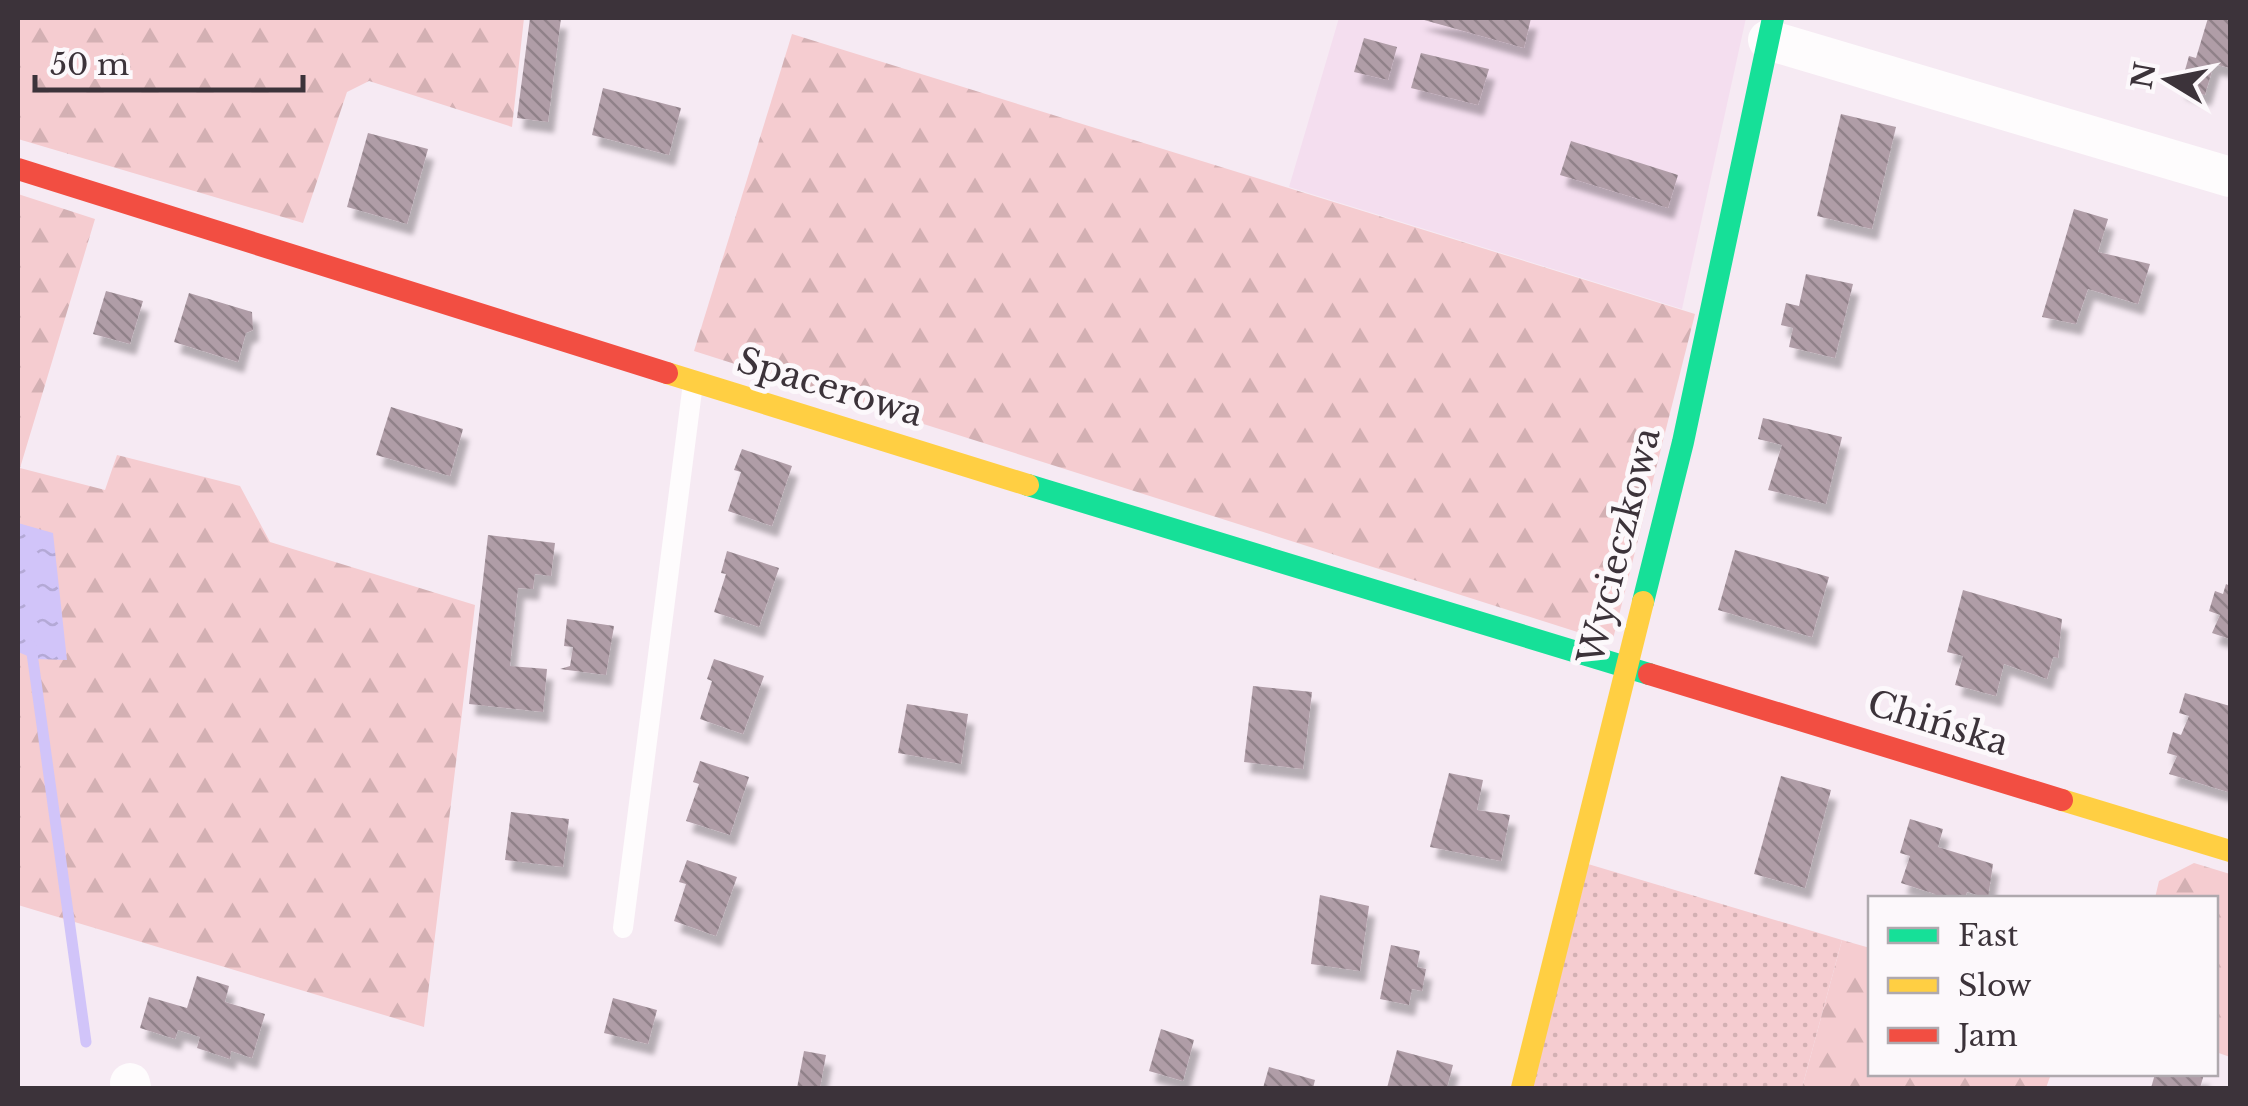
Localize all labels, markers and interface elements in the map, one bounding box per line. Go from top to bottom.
scale bar [35,30,302,92]
north arrow [2118,30,2218,130]
text: 50 m [50,46,129,83]
text: N [2124,60,2163,92]
street label: Spacerowa [732,338,929,435]
street label: Wycieczkowa [1568,423,1669,669]
street label: Chińska [1863,681,2014,764]
legend [1868,896,2218,1076]
text: Fast [1958,917,2019,954]
text: Slow [1958,967,2032,1004]
text: Jam [1954,1017,2018,1054]

